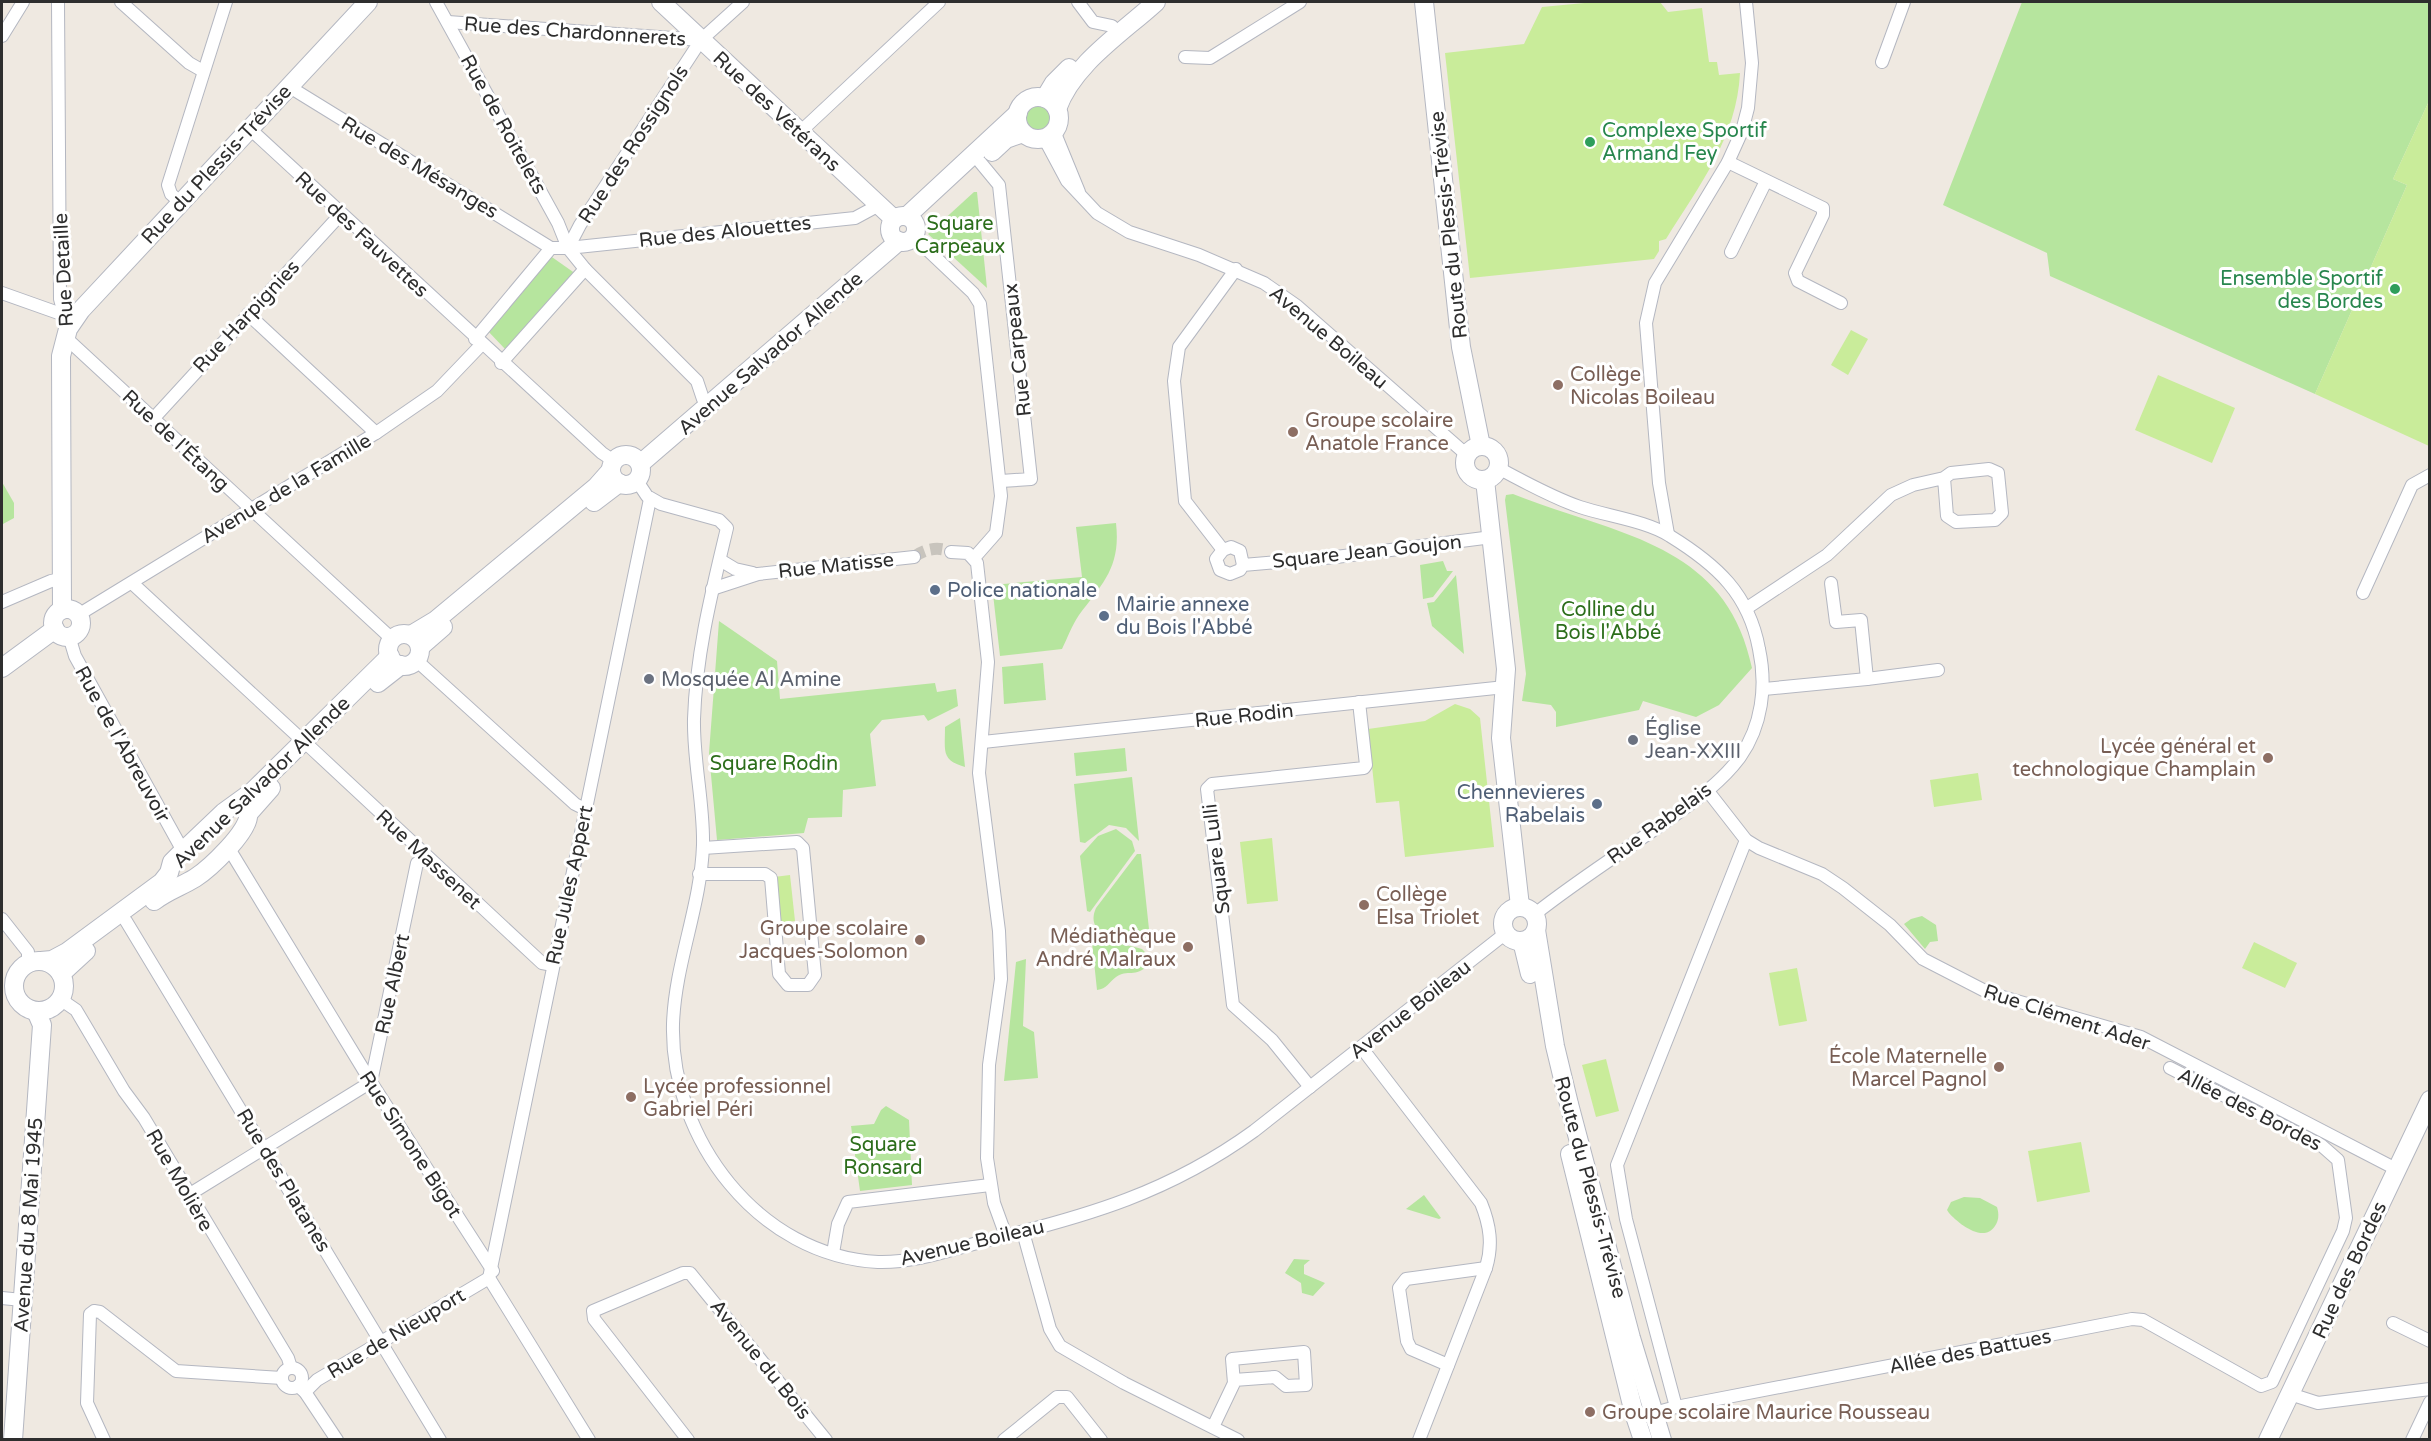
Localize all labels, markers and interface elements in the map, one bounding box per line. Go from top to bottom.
street label: Rue des Chardonnerets [463,12,687,52]
street label: Rue des Vétérans [708,47,845,177]
street label: Rue de Roitelets [455,51,551,198]
street label: Rue des Rossignols [574,61,694,228]
street label: Rue du Plessis-Trévise [137,80,297,249]
street label: Route du Plessis-Trévise [1425,110,1473,340]
street label: Rue des Mésanges [337,112,502,224]
place label: Complexe Sportif Armand Fey [1602,119,1767,166]
marker: Complexe Sportif Armand Fey [1583,135,1597,149]
street label: Rue des Fauvettes [290,167,433,303]
street label: Rue des Alouettes [638,211,812,253]
street label: Rue Detaille [49,212,79,328]
park label: Square Carpeaux [915,212,1005,259]
street label: Rue Harpignies [188,255,305,378]
street label: Avenue Salvador Allende [673,267,868,441]
place label: Ensemble Sportif des Bordes [2220,267,2383,314]
street label: Avenue Boileau [1264,281,1393,394]
street label: Rue Carpeaux [999,282,1037,418]
marker: Ensemble Sportif des Bordes [2388,282,2402,296]
place label: Collège Nicolas Boileau [1570,363,1715,410]
marker: Collège Nicolas Boileau [1551,378,1565,392]
street label: Rue de l'Étang [117,384,235,496]
place label: Groupe scolaire Anatole France [1305,409,1453,456]
marker: Groupe scolaire Anatole France [1286,425,1300,439]
street label: Avenue de la Famille [197,429,376,549]
street label: Square Jean Goujon [1271,530,1463,574]
street label: Rue Matisse [777,548,895,584]
place label: Police nationale [947,579,1097,603]
marker: Police nationale [928,583,942,597]
place label: Mairie annexe du Bois l'Abbé [1116,593,1252,640]
park label: Colline du Bois l'Abbé [1555,598,1661,645]
marker: Mairie annexe du Bois l'Abbé [1097,609,1111,623]
street label: Rue de l'Abreuvoir [69,662,175,827]
place label: Mosquée Al Amine [661,668,841,692]
marker: Mosquée Al Amine [642,672,656,686]
street label: Avenue Salvador Allende [168,692,355,874]
street label: Rue Rodin [1194,699,1295,733]
place label: Église Jean-XXIII [1645,716,1741,764]
marker: Église Jean-XXIII [1626,733,1640,747]
place label: Lycée général et technologique Champlain [2012,735,2256,782]
marker: Lycée général et technologique Champlain [2261,751,2275,765]
park label: Square Rodin [710,752,838,776]
street label: Rue Rabelais [1603,778,1716,870]
place label: Chennevieres Rabelais [1457,781,1585,828]
marker: Chennevieres Rabelais [1590,797,1604,811]
street label: Square Lulli [1198,802,1236,915]
street label: Rue Jules Appert [541,803,599,967]
street label: Rue Massenet [371,805,486,915]
place label: Collège Elsa Triolet [1376,883,1480,930]
marker: Collège Elsa Triolet [1357,898,1371,912]
place label: Groupe scolaire Jacques-Solomon [739,917,908,964]
place label: Médiathèque André Malraux [1035,925,1176,972]
street label: Rue Albert [371,931,415,1037]
marker: Groupe scolaire Jacques-Solomon [913,933,927,947]
marker: Médiathèque André Malraux [1181,940,1195,954]
street label: Avenue Boileau [1345,955,1476,1065]
street label: Rue Clément Ader [1980,980,2153,1056]
place label: École Maternelle Marcel Pagnol [1829,1044,1987,1092]
marker: École Maternelle Marcel Pagnol [1992,1060,2006,1074]
street label: Allée des Bordes [2174,1063,2325,1156]
street label: Rue Simone Bigot [354,1067,467,1223]
street label: Route du Plessis-Trévise [1549,1074,1631,1301]
place label: Lycée professionnel Gabriel Péri [643,1075,831,1122]
marker: Lycée professionnel Gabriel Péri [624,1090,638,1104]
street label: Rue des Platanes [231,1104,335,1257]
street label: Avenue du 8 Mai 1945 [10,1117,48,1333]
street label: Rue Molière [140,1125,218,1236]
park label: Square Ronsard [843,1133,923,1180]
street label: Rue des Bordes [2308,1198,2392,1343]
street label: Avenue Boileau [898,1215,1047,1271]
street label: Rue de Nieuport [323,1283,470,1384]
street label: Avenue du Bois [705,1295,816,1424]
street label: Allée des Battues [1887,1324,2053,1379]
place label: Groupe scolaire Maurice Rousseau [1602,1401,1930,1425]
marker: Groupe scolaire Maurice Rousseau [1583,1405,1597,1419]

